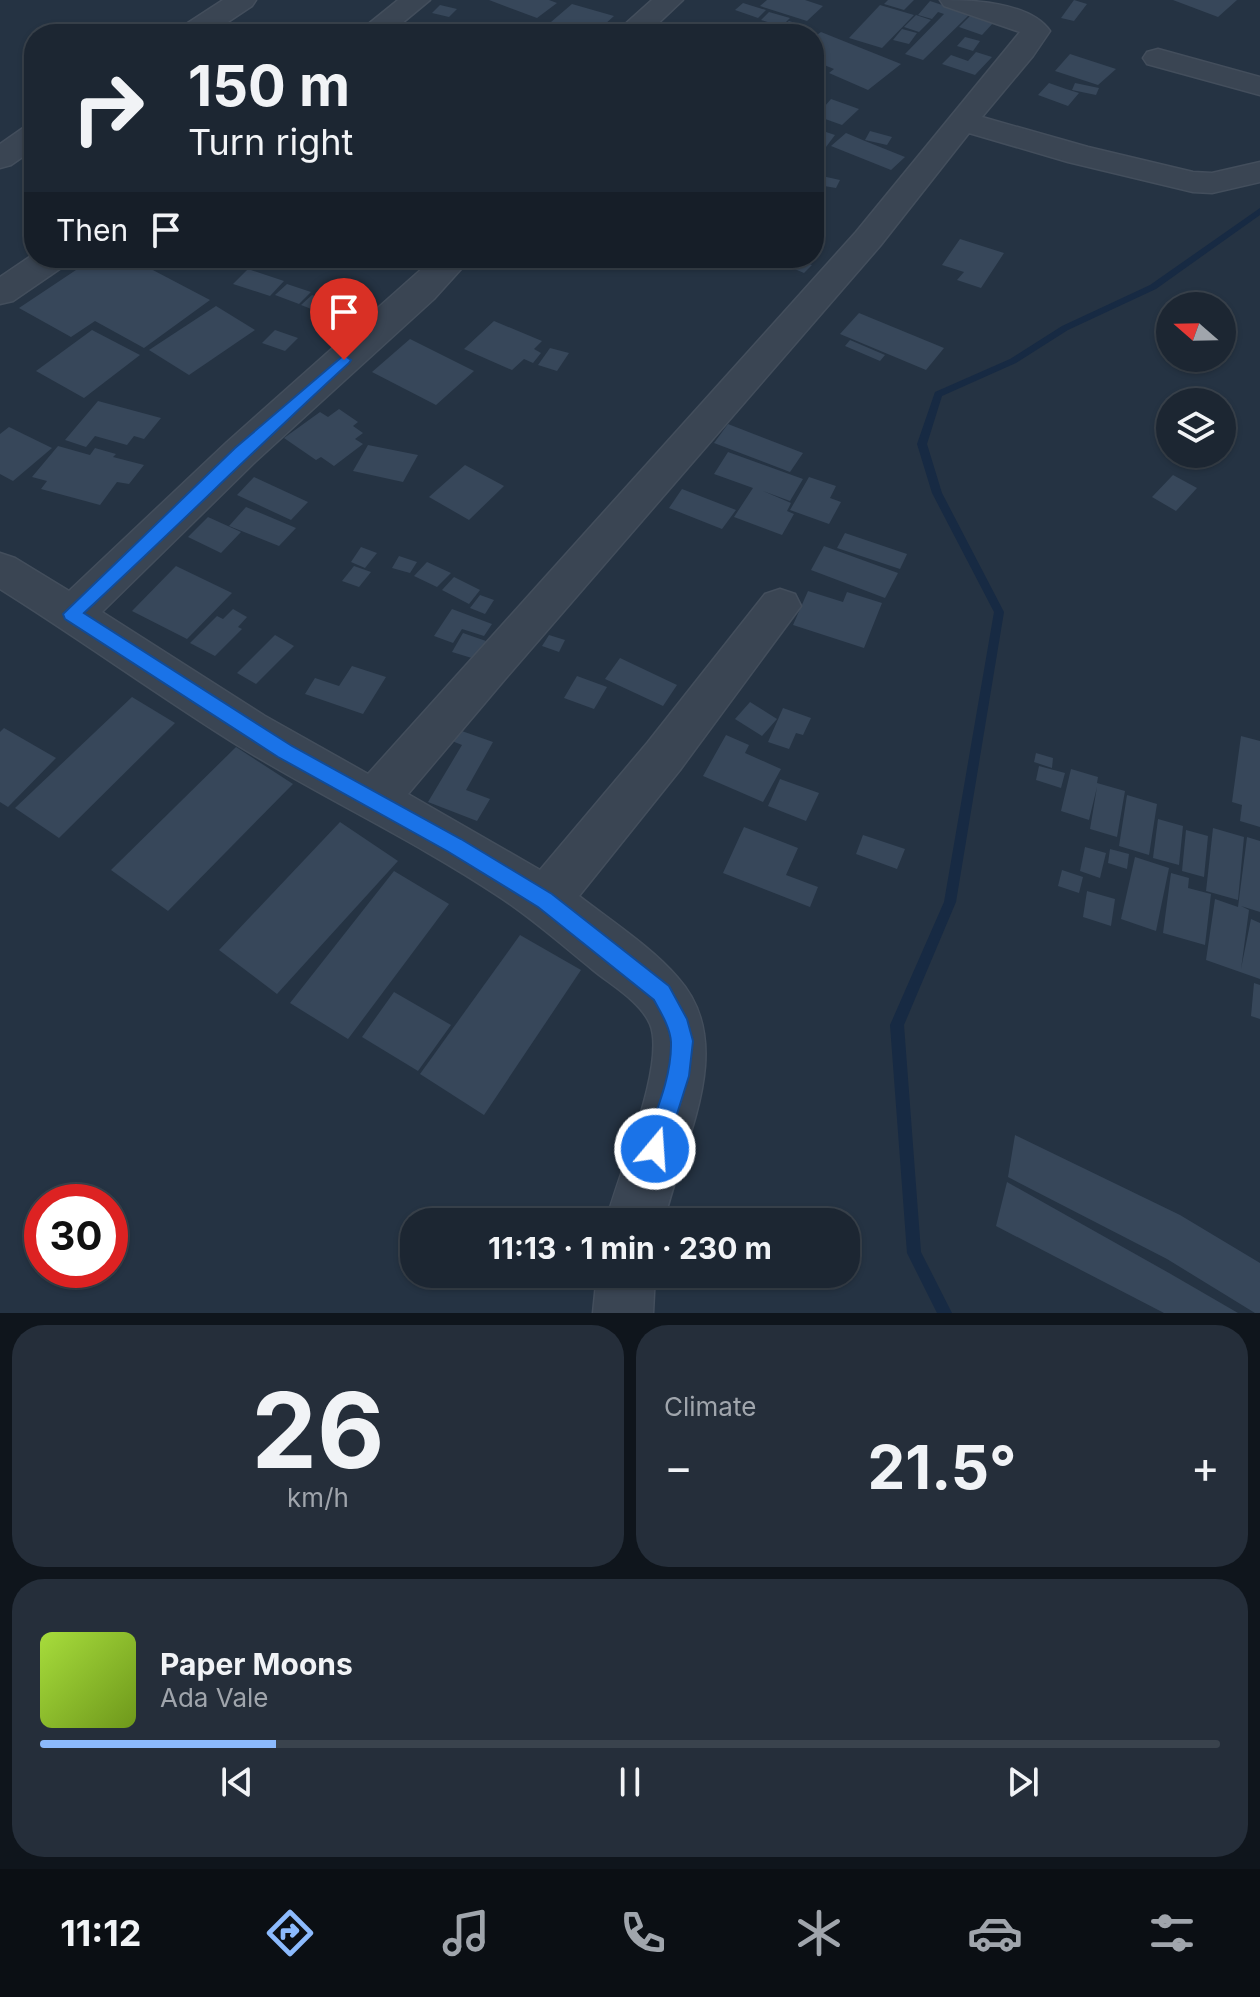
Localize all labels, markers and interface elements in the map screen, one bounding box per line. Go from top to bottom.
text: 150 m [188,52,350,120]
icon: right [56,56,160,160]
text: Turn right [188,120,353,164]
icon: arrive [144,208,188,252]
text: Then [56,212,128,248]
pin [310,278,378,360]
icon: arrive [322,290,366,334]
north arrow [1156,292,1236,372]
map controls [1156,292,1236,468]
button: layers [1156,388,1236,468]
position arrow [613,1107,697,1191]
speed limit sign: 30 [24,1184,128,1288]
text: 11:13 · 1 min · 230 m [488,1230,772,1266]
text: 26 [251,1367,385,1493]
text: Climate [664,1391,756,1422]
text: 21.5° [868,1431,1016,1503]
text: − [664,1440,693,1494]
text: + [1191,1440,1220,1494]
text: km/h [287,1482,349,1513]
text: Paper Moons [160,1646,353,1682]
text: Ada Vale [160,1682,268,1713]
icon: previous [215,1760,259,1804]
icon: pause [608,1760,652,1804]
icon: next [1001,1760,1045,1804]
icon: directions [262,1905,318,1961]
icon: music [438,1905,494,1961]
icon: phone [615,1905,671,1961]
icon: climate [791,1905,847,1961]
icon: car [967,1905,1023,1961]
icon: filters [1144,1905,1200,1961]
text: 11:12 [60,1911,141,1955]

